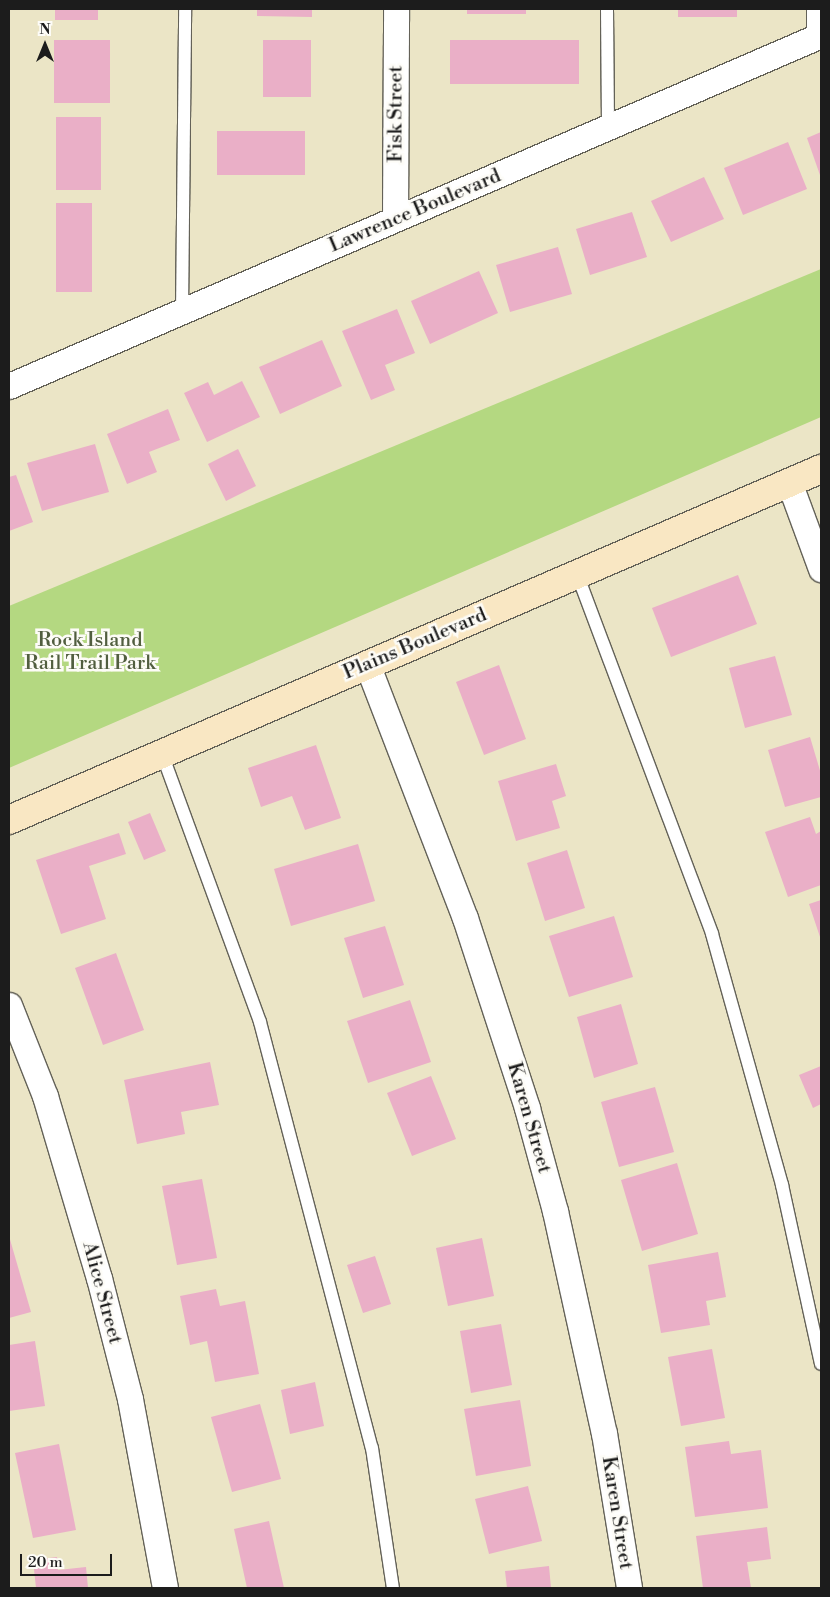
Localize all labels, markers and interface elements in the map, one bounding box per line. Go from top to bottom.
north arrow [20,20,70,70]
text: N [39,21,51,39]
street label: Fisk Street [384,65,408,163]
street label: Lawrence Boulevard [325,164,505,258]
street label: Plains Boulevard [340,603,490,685]
park label: Rock Island Rail Trail Park [24,629,156,676]
street label: Karen Street [502,1060,556,1176]
street label: Alice Street [77,1239,127,1347]
street label: Karen Street [596,1455,638,1571]
scale bar [22,1544,115,1576]
text: 20 m [28,1553,63,1572]

